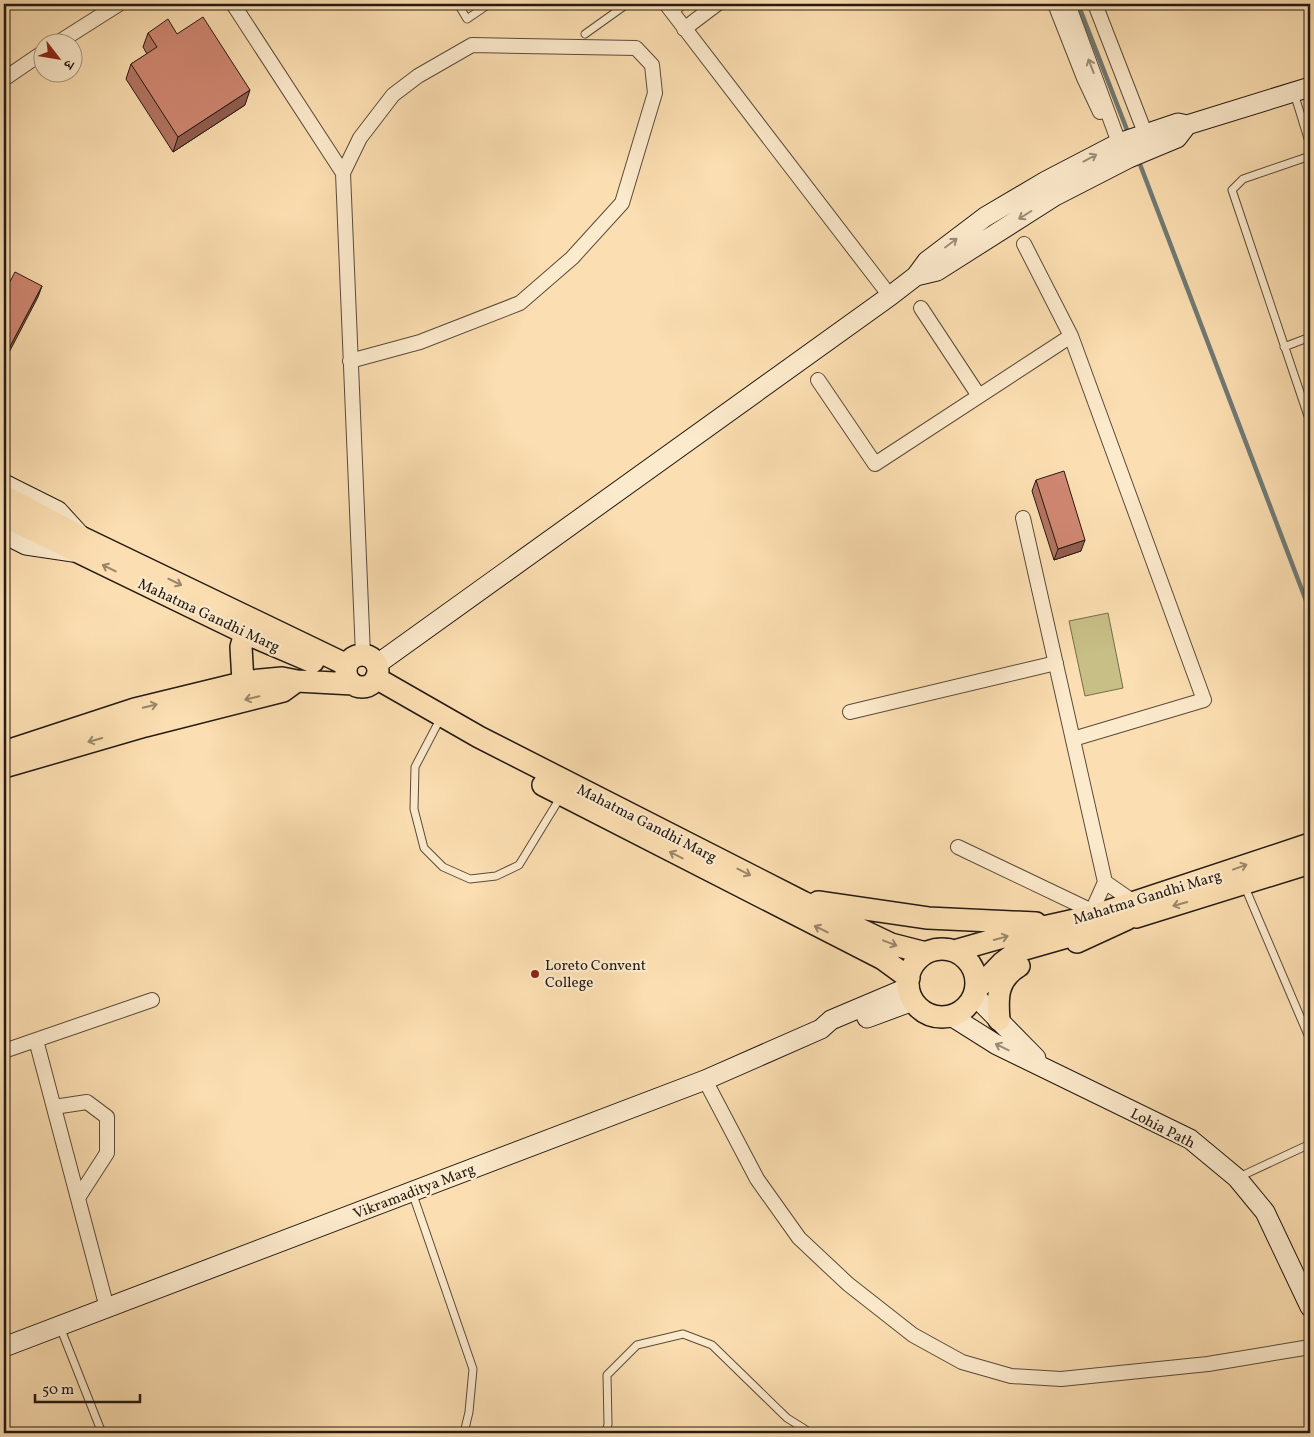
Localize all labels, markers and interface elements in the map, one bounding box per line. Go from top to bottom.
north arrow [32,32,82,82]
text: उ [57,55,78,73]
one-way arrow [1086,59,1095,74]
one-way arrow [1082,153,1097,162]
one-way arrow [1018,210,1032,220]
one-way arrow [944,237,957,248]
one-way arrow [102,563,117,573]
street label: Mahatma Gandhi Marg [134,574,283,659]
one-way arrow [167,578,182,587]
one-way arrow [244,694,260,703]
one-way arrow [142,700,158,710]
one-way arrow [87,735,103,745]
street label: Mahatma Gandhi Marg [573,780,720,869]
one-way arrow [669,850,684,860]
one-way arrow [1232,862,1247,871]
street label: Mahatma Gandhi Marg [1071,866,1225,931]
one-way arrow [736,868,751,877]
one-way arrow [1173,899,1189,909]
one-way arrow [814,924,829,933]
one-way arrow [992,932,1008,942]
one-way arrow [882,938,897,948]
place label: Loreto Convent College [545,956,646,994]
marker: Loreto Convent College [529,968,541,980]
one-way arrow [995,1041,1010,1051]
street label: Lohia Path [1126,1104,1198,1155]
street label: Vikramaditya Marg [351,1159,479,1225]
scale bar [35,1372,140,1404]
text: 50 m [42,1380,74,1401]

